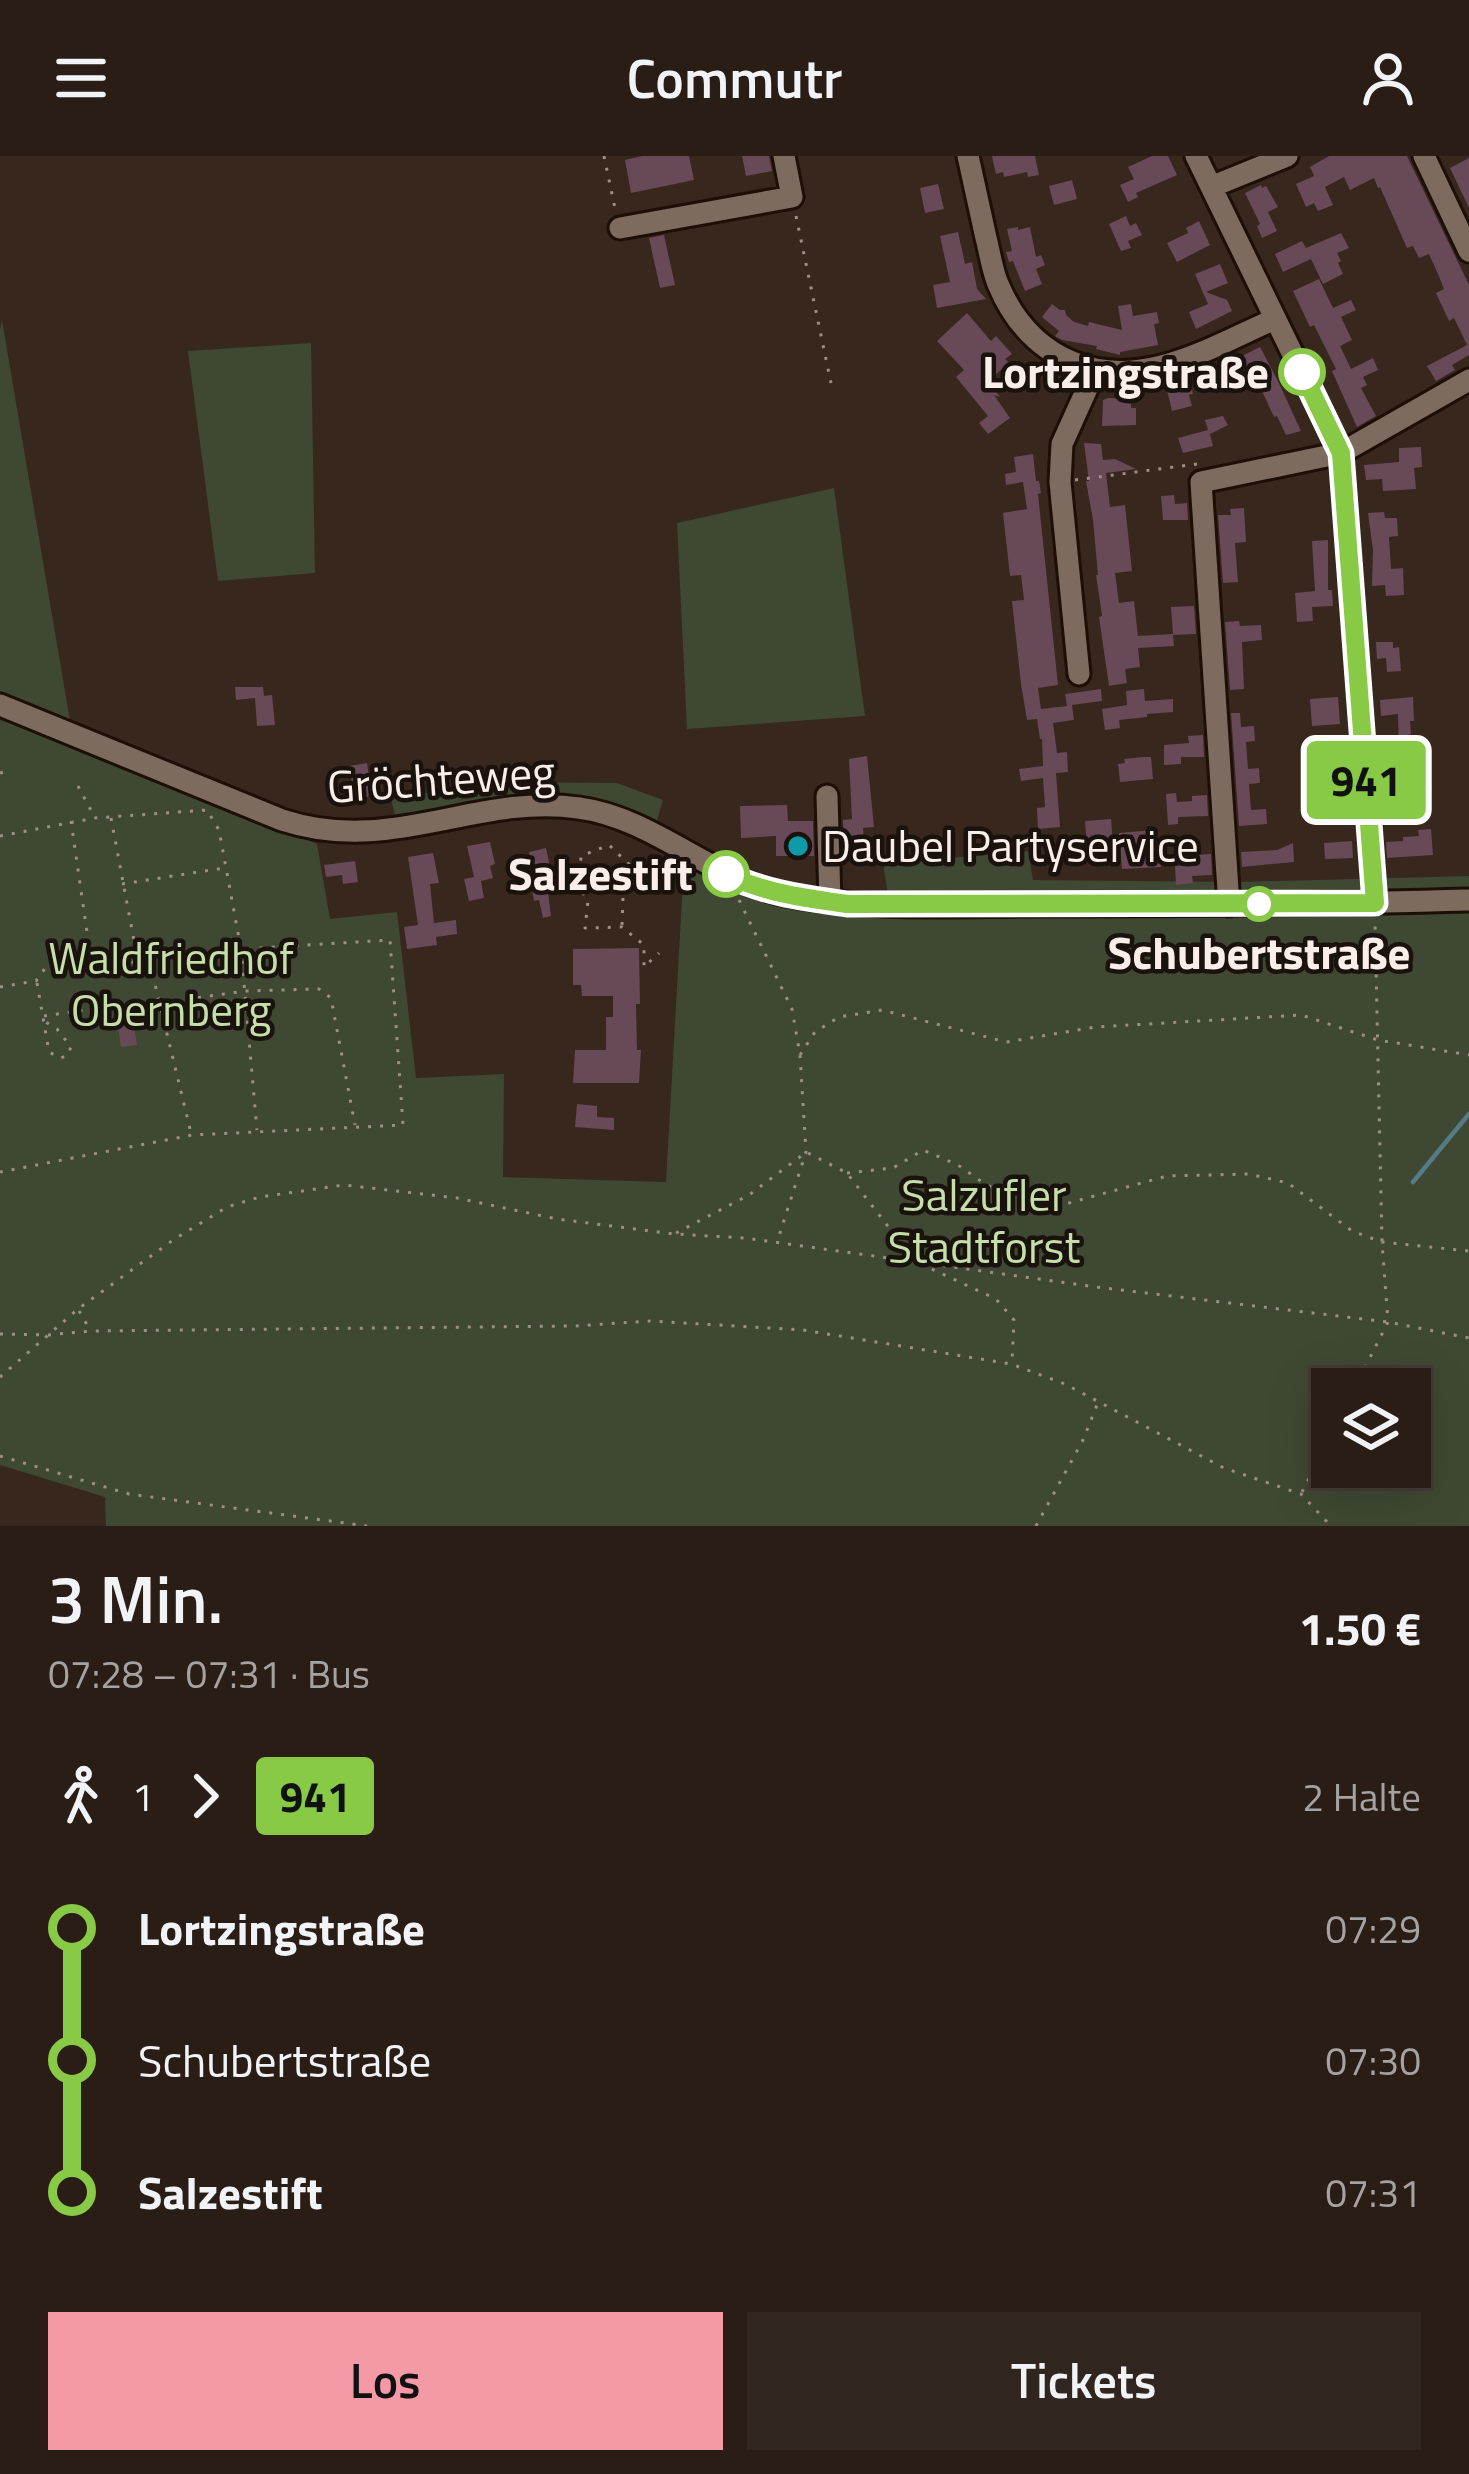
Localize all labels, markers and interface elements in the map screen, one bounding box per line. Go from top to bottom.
text: Commutr [626,37,843,119]
icon: menu [48,45,114,111]
icon: person [1355,45,1421,111]
place label: Lortzingstraße [982,337,1269,405]
marker: Lortzingstraße [1280,350,1324,394]
street label: Gröchteweg [325,736,557,820]
line badge: 941 [1297,741,1435,819]
text: 941 [1331,748,1401,812]
place label: Daubel Partyservice [822,811,1199,879]
marker: Daubel Partyservice [785,833,811,859]
place label: Salzestift [508,839,693,907]
marker: Salzestift [704,852,748,896]
marker: Schubertstraße [1243,888,1275,920]
place label: Schubertstraße [1108,918,1410,986]
park label: Waldfriedhof Obernberg [48,923,294,1043]
park label: Salzufler Stadtforst [888,1160,1080,1280]
map controls [1311,1368,1431,1488]
button: layers [1311,1368,1431,1488]
text: 3 Min. [48,1548,223,1649]
text: 1.50 € [1299,1594,1421,1662]
text: 07:28 – 07:31 · Bus [48,1644,370,1703]
icon: walk [48,1763,114,1829]
icon: forward [172,1763,238,1829]
text: 941 [280,1764,350,1828]
text: 1 [132,1767,154,1826]
text: 2 Halte [1302,1767,1421,1826]
text: Lortzingstraße [138,1894,425,1962]
text: 07:29 [1325,1899,1421,1958]
text: Schubertstraße [138,2026,431,2094]
text: 07:30 [1325,2031,1421,2090]
text: Salzestift [138,2158,323,2226]
text: 07:31 [1325,2163,1421,2222]
button: Los [48,2312,723,2450]
button: Tickets [747,2312,1421,2450]

